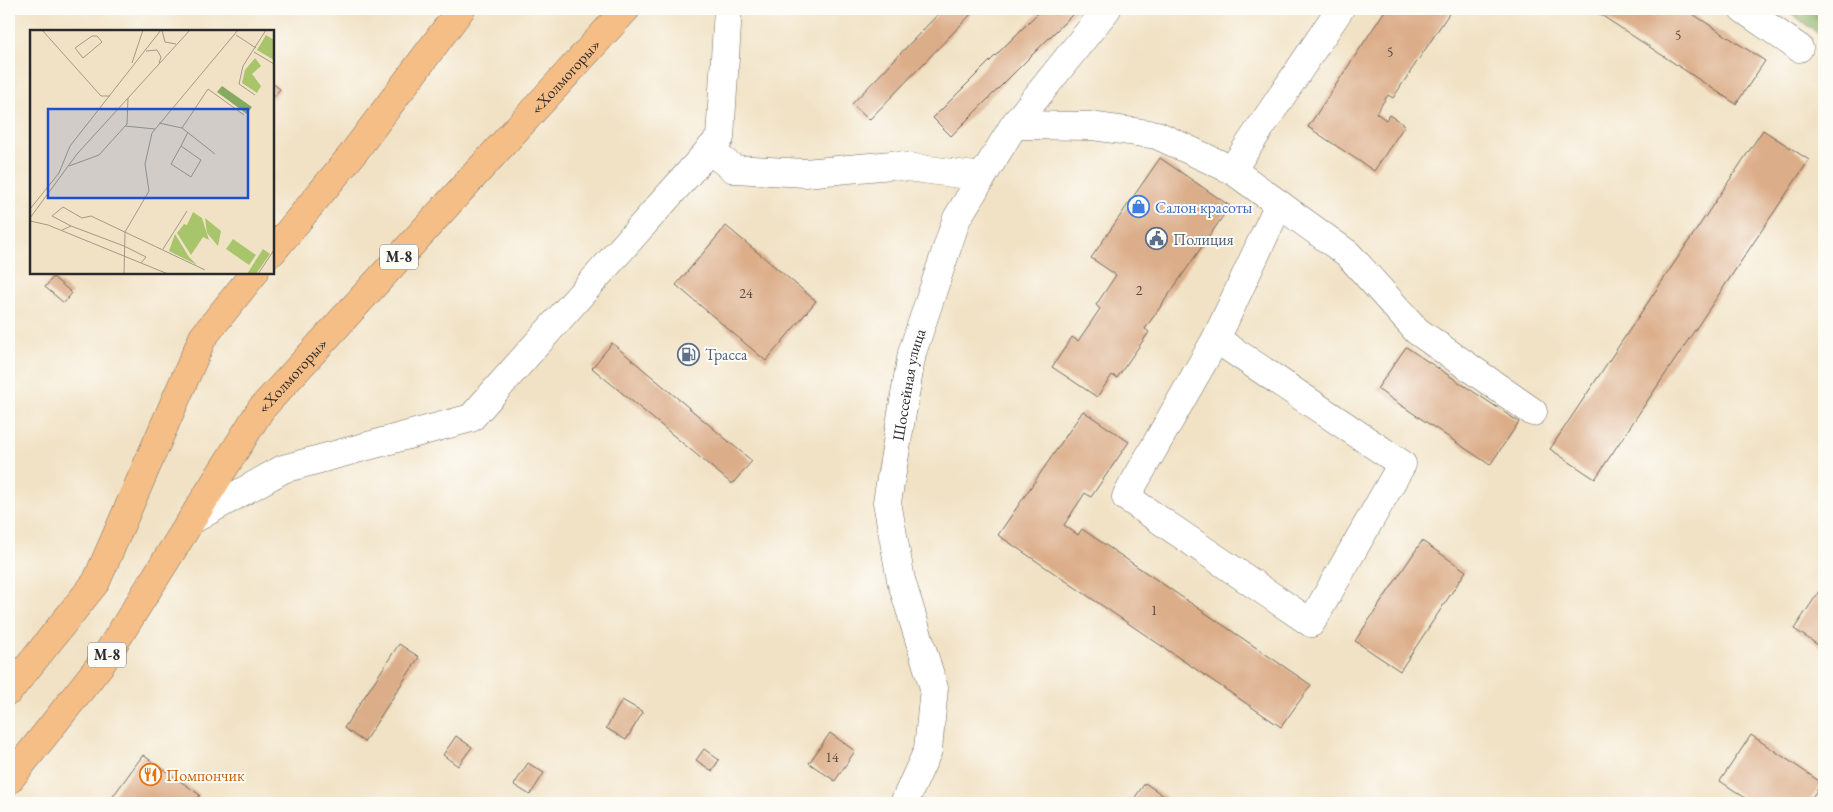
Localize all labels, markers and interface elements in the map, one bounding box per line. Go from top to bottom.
house number: 5 [1675,26,1681,44]
inset map [30,30,274,274]
street label: «Холмогоры» [525,34,605,119]
house number: 5 [1387,43,1393,61]
shop icon: Салон красоты [1127,195,1151,219]
place label: Салон красоты [1155,197,1253,218]
public building icon: Полиция [1145,227,1169,251]
place label: Полиция [1173,229,1234,250]
road number: М-8 [380,244,418,270]
house number: 2 [1136,281,1143,299]
house number: 24 [739,284,753,302]
street label: Шоссейная улица [887,325,931,442]
street label: «Холмогоры» [252,333,332,418]
fuel station icon: Трасса [677,342,701,366]
place label: Трасса [705,344,748,365]
house number: 1 [1151,601,1157,619]
road number: М-8 [88,642,126,668]
house number: 14 [825,748,839,766]
restaurant icon: Помпончик [138,763,162,787]
place label: Помпончик [166,765,245,786]

